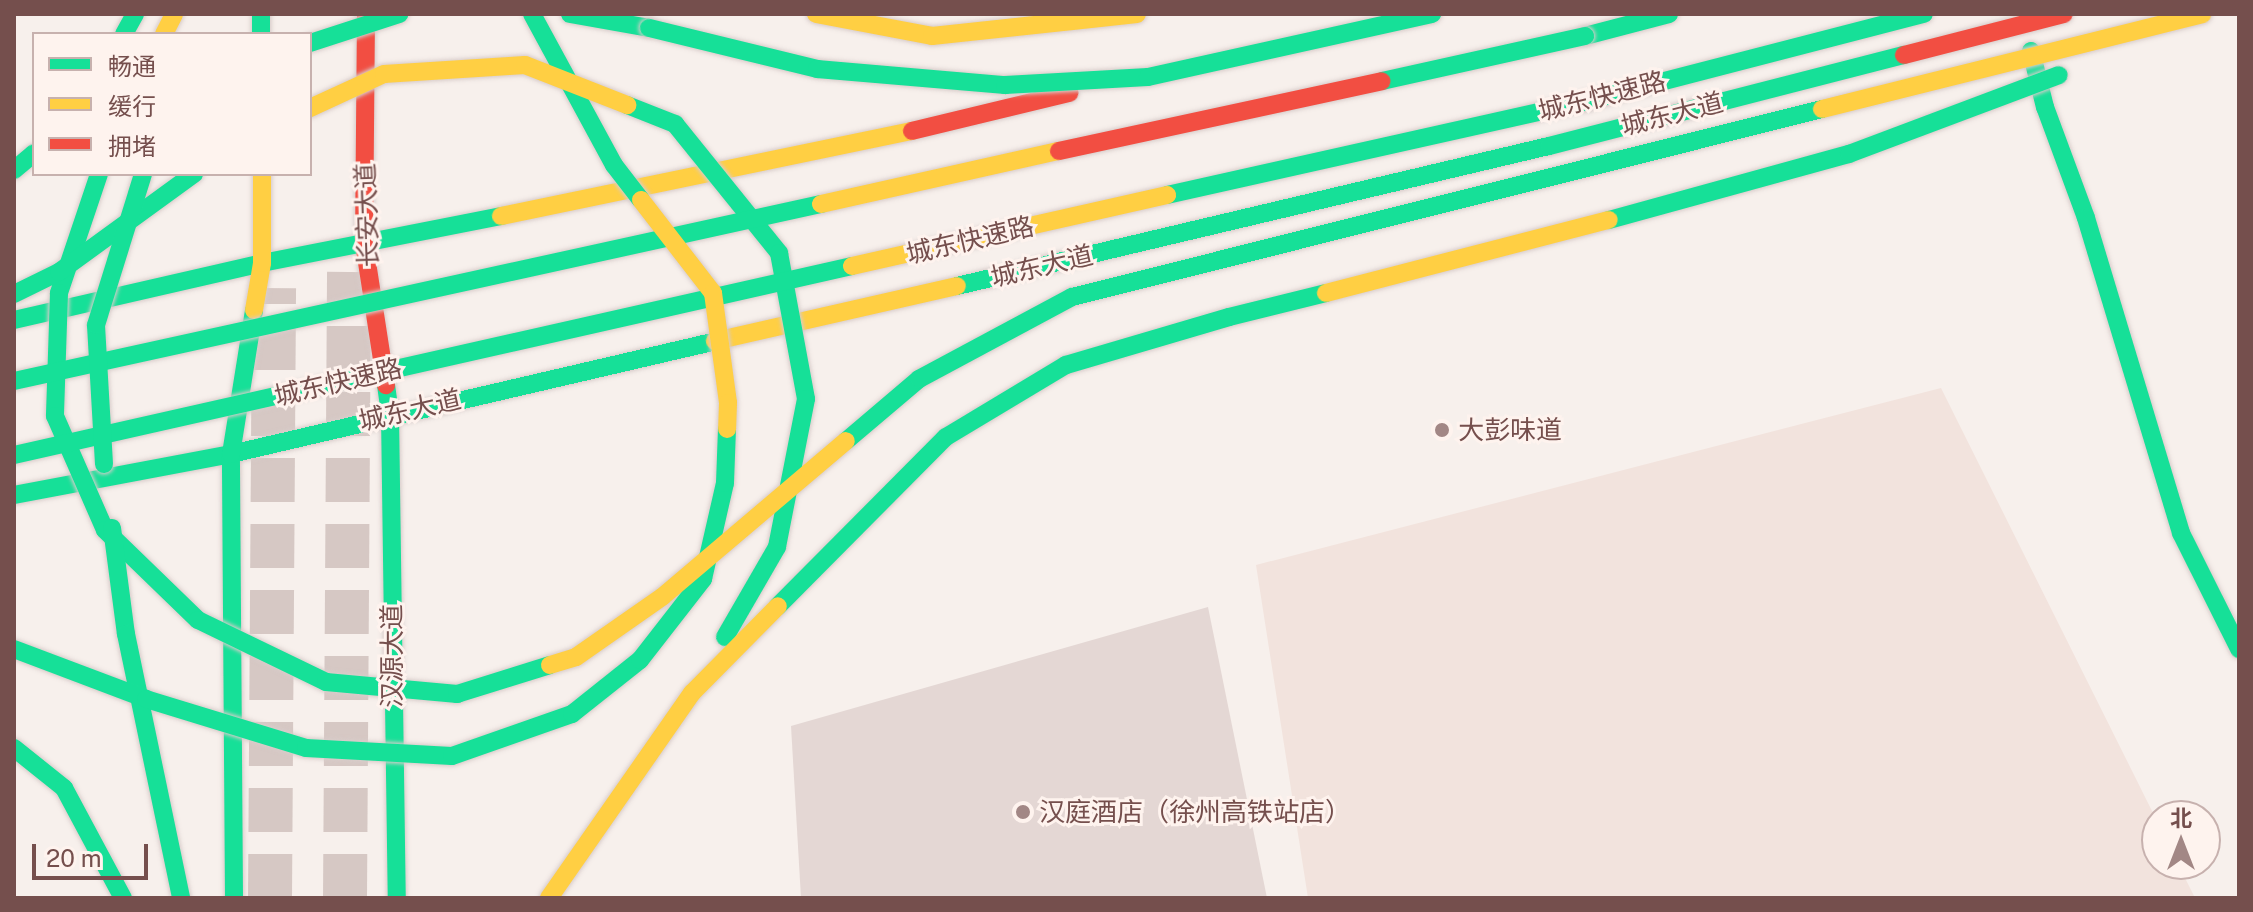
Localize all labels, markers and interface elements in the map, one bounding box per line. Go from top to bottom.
legend [32,32,312,176]
text: 畅通 [108,52,156,80]
street label: 城东快速路 [1535,65,1669,127]
street label: 城东大道 [1618,86,1726,142]
text: 缓行 [108,92,156,120]
text: 拥堵 [108,132,156,160]
street label: 长安大道 [350,162,384,268]
street label: 城东快速路 [903,210,1037,270]
street label: 城东大道 [988,239,1096,293]
street label: 城东快速路 [271,352,405,412]
street label: 城东大道 [356,383,464,437]
place label: 大彭味道 [1458,414,1562,446]
marker: 大彭味道 [1433,421,1451,439]
street label: 汉源大道 [376,604,408,708]
place label: 汉庭酒店（徐州高铁站店） [1039,796,1351,828]
north arrow [2141,800,2221,880]
marker: 汉庭酒店（徐州高铁站店） [1014,803,1032,821]
text: 北 [2170,805,2192,831]
scale bar [36,828,152,878]
text: 20 m [46,844,102,872]

